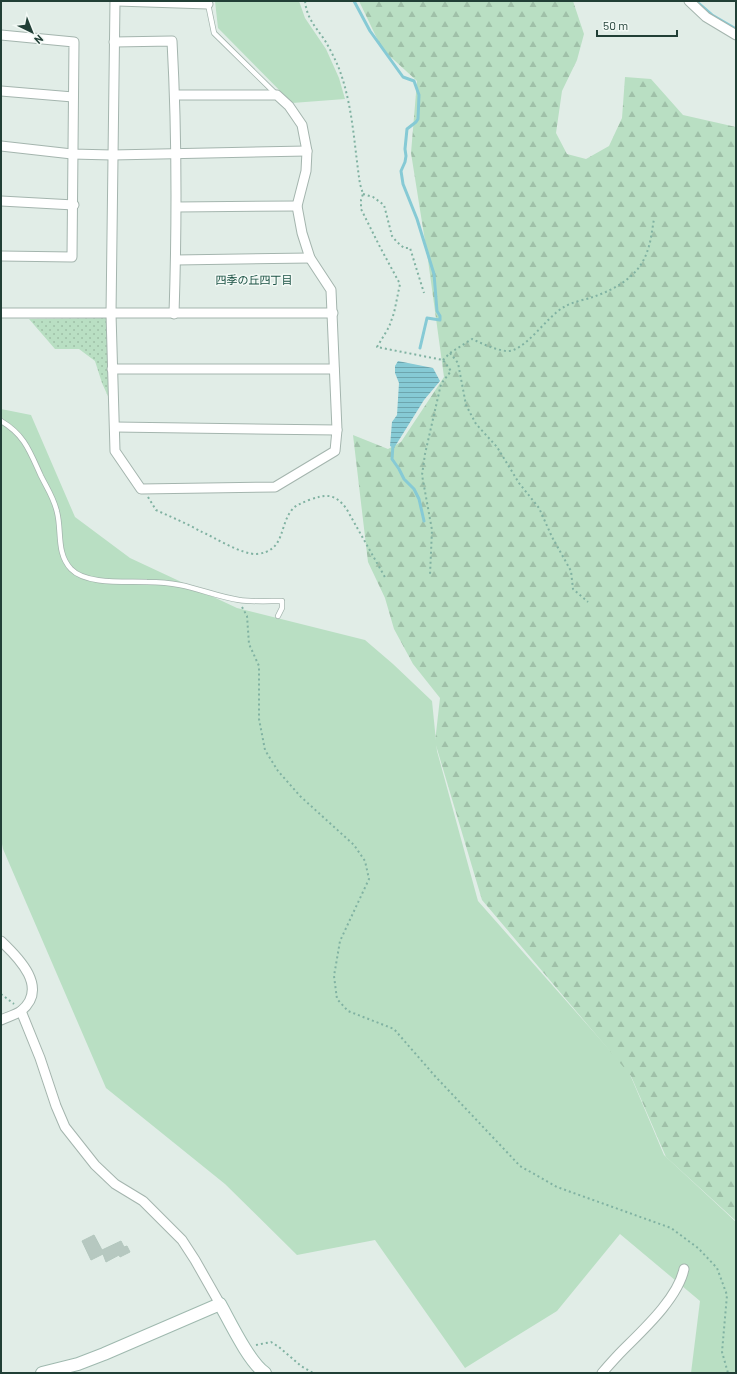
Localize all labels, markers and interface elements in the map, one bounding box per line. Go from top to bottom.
north arrow [12,12,52,52]
scale bar [597,12,677,38]
text: 50 m [603,18,628,32]
text: N [32,32,46,47]
district label: 四季の丘四丁目 [216,273,293,286]

